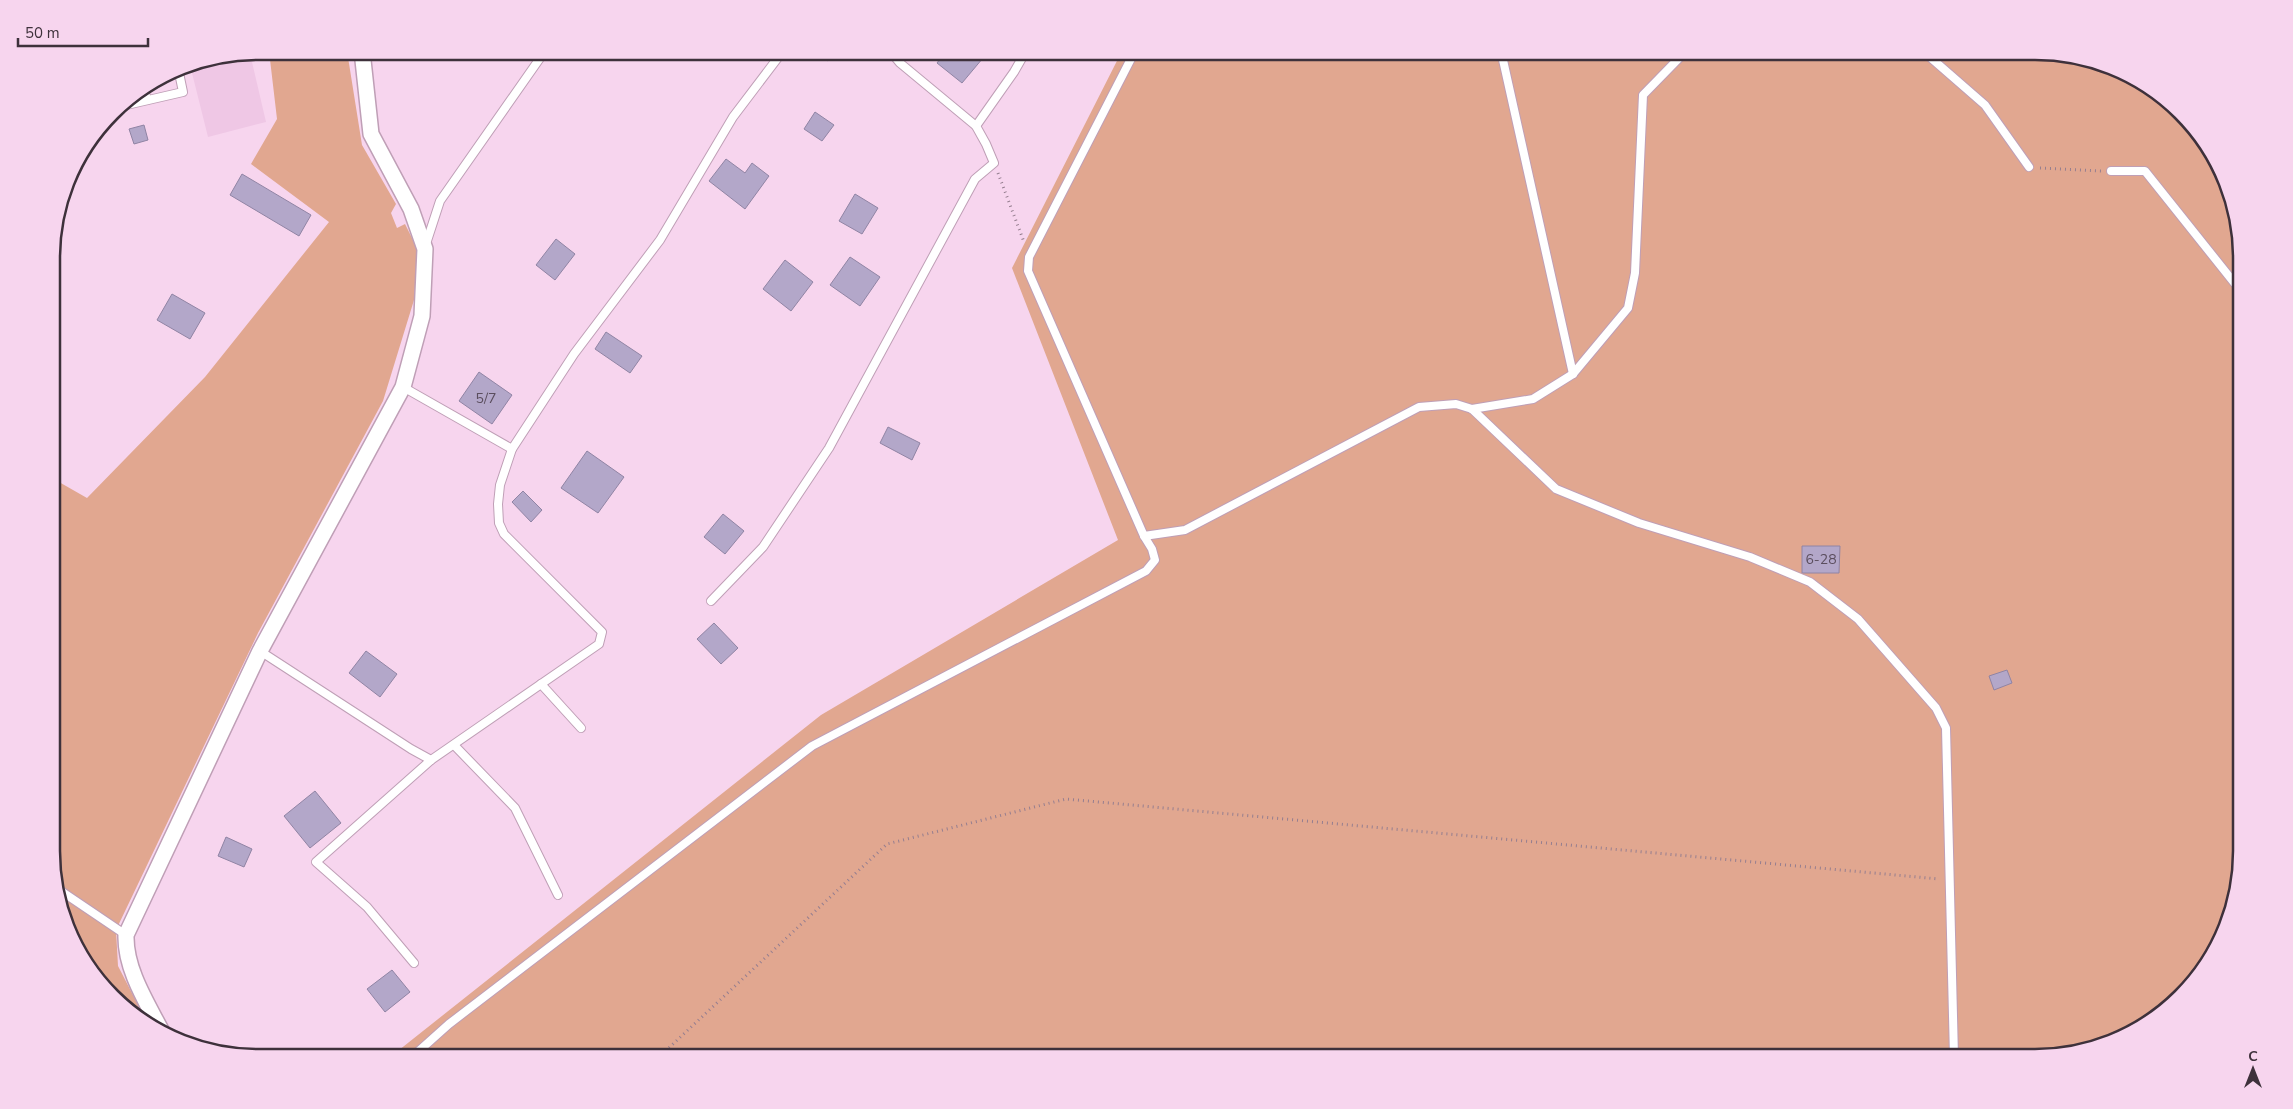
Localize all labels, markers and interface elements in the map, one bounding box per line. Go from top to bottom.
scale bar [18,15,148,47]
text: 50 m [25,23,60,43]
house number: 5/7 [476,389,496,408]
house number: 6-28 [1805,550,1837,569]
north arrow [2228,1044,2278,1094]
text: С [2248,1047,2258,1066]

